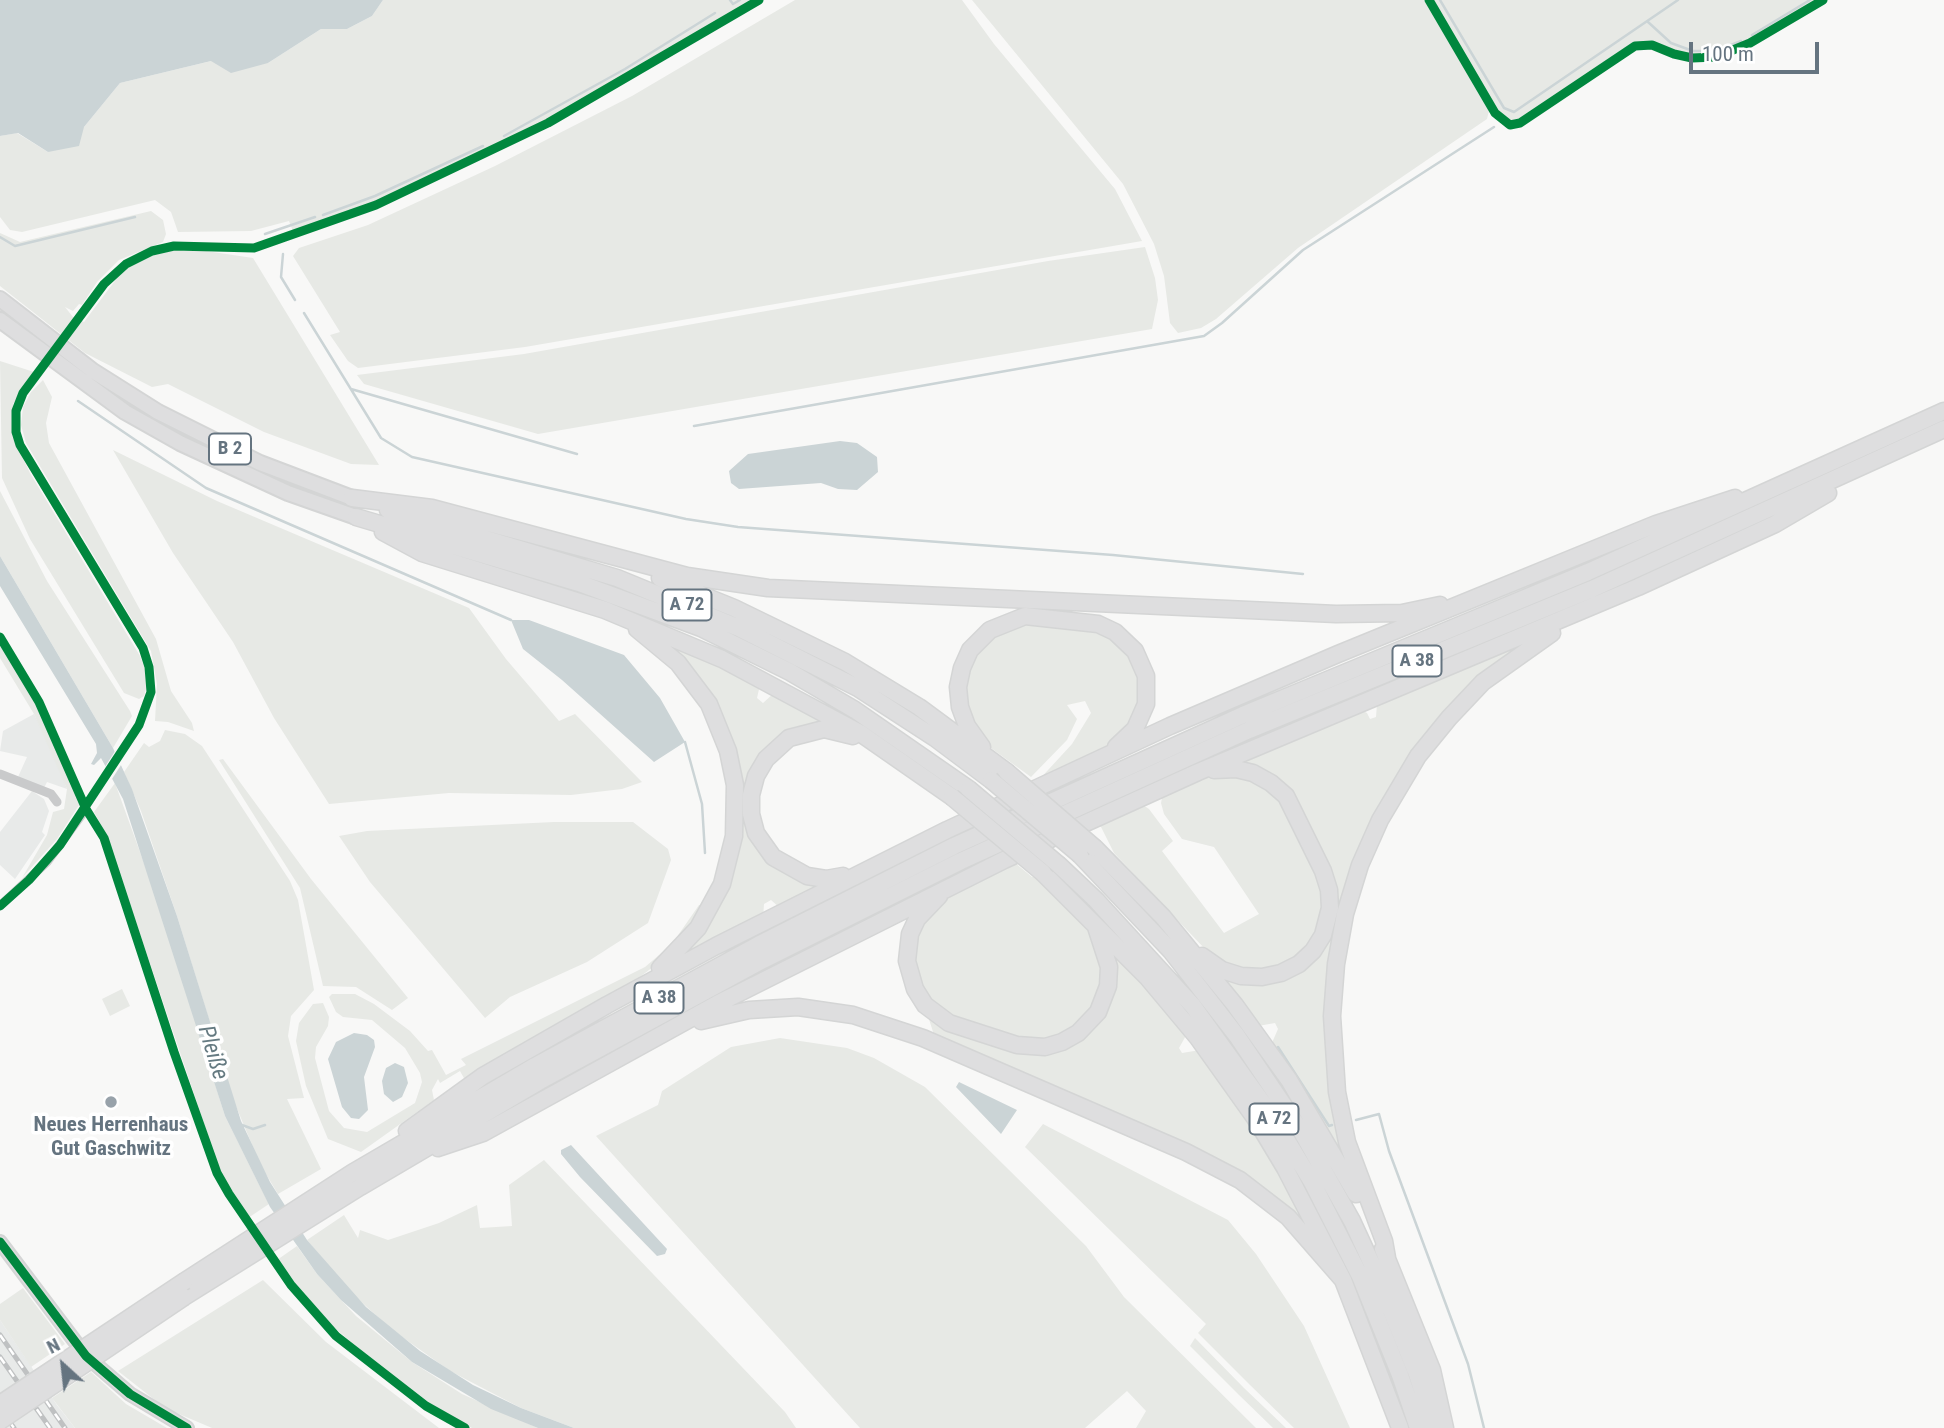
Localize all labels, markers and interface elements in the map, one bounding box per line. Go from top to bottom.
scale bar [1692,28,1822,72]
text: 100 m [1702,42,1754,66]
road number: B 2 [209,433,251,464]
road number: A 72 [662,590,712,620]
road number: A 38 [1392,646,1442,676]
road number: A 38 [634,982,684,1014]
water label: Pleiße [191,1023,233,1083]
marker: Neues Herrenhaus Gut Gaschwitz [103,1094,119,1110]
road number: A 72 [1250,1104,1298,1134]
place label: Neues Herrenhaus Gut Gaschwitz [34,1113,188,1163]
north arrow [28,1330,98,1400]
text: N [43,1333,64,1359]

